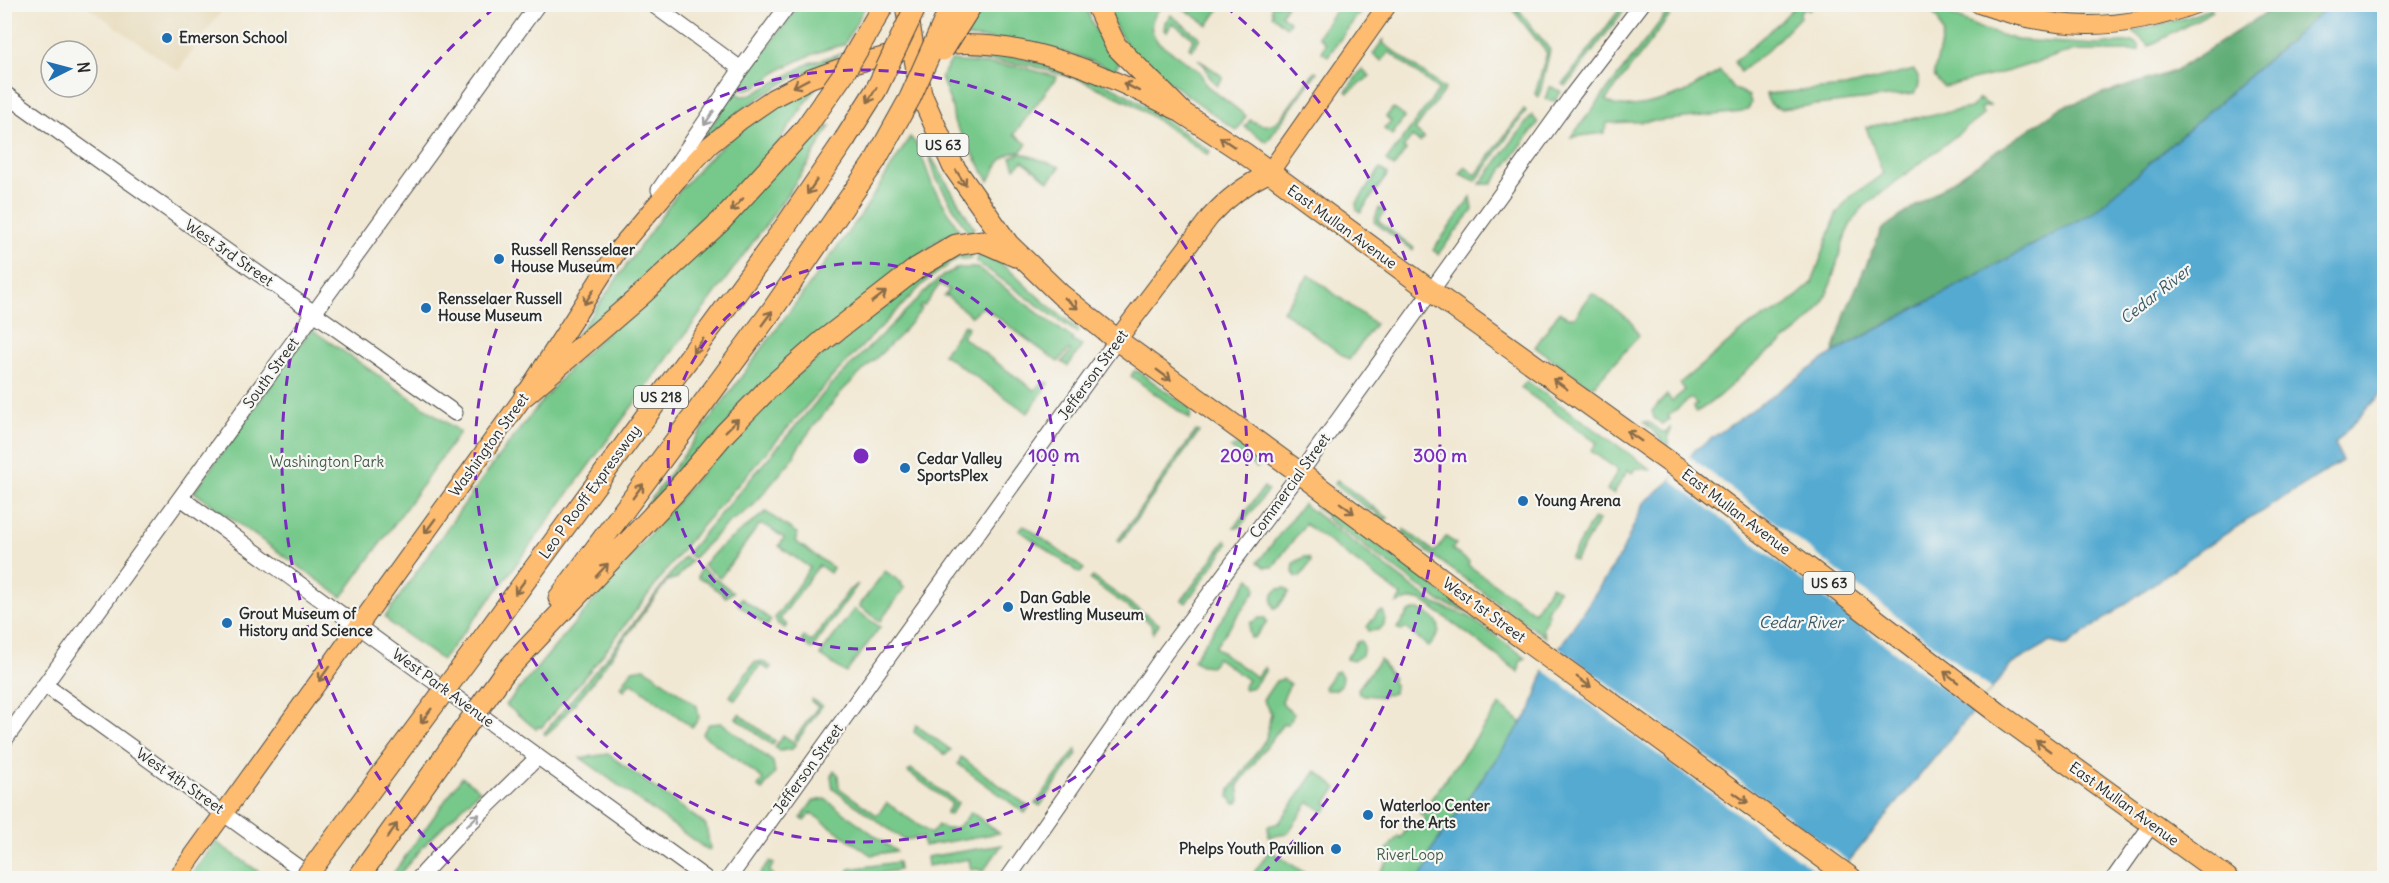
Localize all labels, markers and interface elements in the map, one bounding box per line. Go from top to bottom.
place label: Emerson School [179,28,287,47]
marker: Emerson School [160,31,174,45]
north arrow [39,39,99,99]
text: N [73,61,94,74]
one-way arrow [793,77,810,89]
one-way arrow [1122,81,1140,92]
one-way arrow [866,86,878,103]
one-way arrow [702,109,715,126]
road number: US 63 [918,134,968,156]
one-way arrow [1219,136,1235,148]
one-way arrow [955,170,967,186]
one-way arrow [806,179,818,195]
street label: East Mullan Avenue [1284,180,1401,273]
one-way arrow [729,197,744,212]
street label: West 3rd Street [181,215,277,290]
place label: Russell Rensselaer House Museum [511,240,636,276]
marker: Russell Rensselaer House Museum [492,252,506,266]
water label: Cedar River [2116,259,2196,328]
one-way arrow [582,288,595,305]
place label: Rensselaer Russell House Museum [438,289,562,325]
one-way arrow [871,291,887,304]
one-way arrow [1063,297,1079,310]
marker: Rensselaer Russell House Museum [419,301,433,315]
one-way arrow [761,310,773,326]
street label: Jefferson Street [1053,326,1132,424]
street label: South Street [239,334,303,412]
one-way arrow [692,337,704,353]
one-way arrow [1156,369,1172,381]
one-way arrow [1553,378,1569,391]
road number: US 218 [634,386,688,408]
street label: Washington Street [445,389,533,500]
one-way arrow [725,418,740,433]
street label: Leo P Rooff Expressway [535,421,645,562]
street label: Commercial Street [1245,430,1334,542]
one-way arrow [1626,430,1642,442]
text: 100 m [1029,444,1080,467]
text: 200 m [1220,444,1274,467]
text: 300 m [1413,444,1467,467]
centre of rings [851,446,871,466]
place label: Cedar Valley SportsPlex [917,449,1002,486]
park label: Washington Park [270,452,385,471]
marker: Cedar Valley SportsPlex [898,461,912,475]
street label: East Mullan Avenue [1678,465,1794,559]
one-way arrow [632,484,645,500]
place label: Young Arena [1534,491,1621,511]
marker: Young Arena [1516,494,1530,508]
one-way arrow [1339,501,1355,514]
one-way arrow [424,518,436,534]
one-way arrow [595,562,609,577]
road number: US 63 [1804,572,1854,594]
street label: West 1st Street [1439,573,1530,646]
one-way arrow [514,579,527,595]
place label: Dan Gable Wrestling Museum [1020,588,1144,625]
marker: Dan Gable Wrestling Museum [1001,600,1015,614]
place label: Grout Museum of History and Science [239,604,373,641]
water label: Cedar River [1759,612,1846,632]
marker: Grout Museum of History and Science [220,616,234,630]
street label: West Park Avenue [389,644,498,731]
one-way arrow [318,665,330,681]
one-way arrow [1944,671,1960,684]
one-way arrow [1575,676,1591,689]
one-way arrow [419,707,432,723]
street label: Jefferson Street [768,720,847,818]
one-way arrow [2036,740,2052,752]
street label: West 4th Street [133,743,228,818]
street label: East Mullan Avenue [2066,757,2183,850]
one-way arrow [1733,791,1749,804]
place label: Waterloo Center for the Arts [1380,796,1491,832]
marker: Waterloo Center for the Arts [1361,808,1375,822]
one-way arrow [466,813,481,828]
one-way arrow [386,823,398,839]
place label: Phelps Youth Pavillion [1179,839,1324,859]
marker: Phelps Youth Pavillion [1329,842,1343,856]
park label: RiverLoop [1376,845,1444,864]

